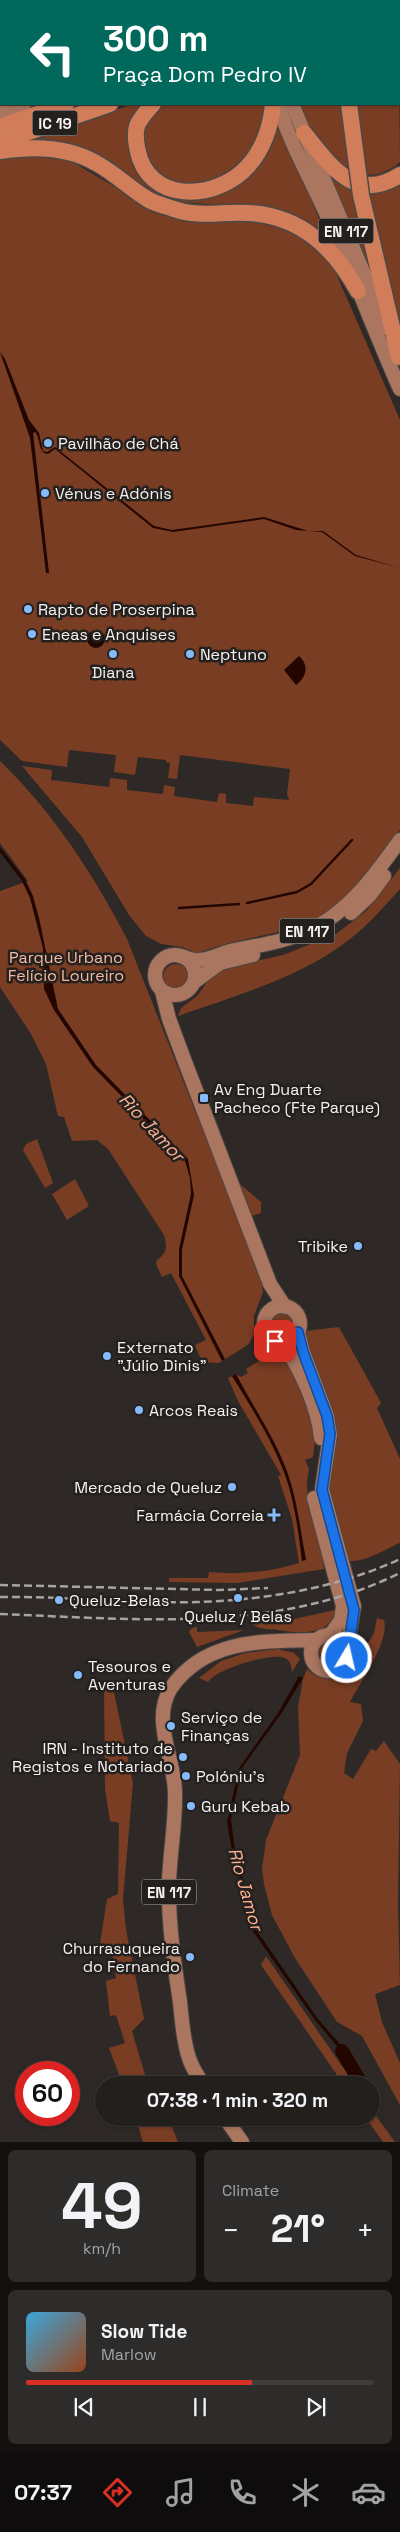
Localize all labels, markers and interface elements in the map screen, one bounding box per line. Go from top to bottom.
text: 300 m [103,17,208,61]
icon: left [20,20,85,85]
text: Praça Dom Pedro IV [103,60,307,88]
road number: IC 19 [32,110,78,136]
road number: EN 117 [318,218,374,244]
place label: Pavilhão de Chá [58,433,179,454]
marker: Pavilhão de Chá [42,437,54,449]
place label: Vénus e Adónis [55,483,172,504]
marker: Vénus e Adónis [39,487,51,499]
place label: Rapto de Proserpina [38,599,195,620]
marker: Rapto de Proserpina [22,603,34,615]
place label: Eneas e Anquises [42,624,176,645]
marker: Eneas e Anquises [26,628,38,640]
place label: Neptuno [200,644,267,665]
marker: Diana [107,648,119,660]
marker: Neptuno [184,648,196,660]
place label: Diana [92,662,134,683]
road number: EN 117 [280,918,334,944]
park label: Parque Urbano Felício Loureiro [8,947,124,986]
place label: Av Eng Duarte Pacheco (Fte Parque) [214,1079,380,1118]
water label: Rio Jamor [114,1088,191,1168]
marker: Av Eng Duarte Pacheco (Fte Parque) [198,1092,210,1104]
place label: Tribike [298,1236,348,1257]
marker: Tribike [352,1240,364,1252]
pin [254,1320,296,1362]
icon: arrive [261,1327,289,1355]
place label: Externato "Júlio Dinis" [117,1337,207,1376]
marker: Externato "Júlio Dinis" [101,1350,113,1362]
place label: Arcos Reais [149,1400,238,1421]
marker: Arcos Reais [133,1404,145,1416]
place label: Mercado de Queluz [74,1477,222,1498]
marker: Mercado de Queluz [226,1481,238,1493]
place label: Farmácia Correia [136,1505,264,1526]
marker: Farmácia Correia [268,1509,280,1521]
place label: Queluz-Belas [69,1590,169,1611]
marker: Queluz / Belas [232,1592,244,1604]
marker: Queluz-Belas [53,1594,65,1606]
place label: Queluz / Belas [184,1606,292,1627]
position arrow [320,1631,372,1683]
place label: Tesouros e Aventuras [88,1656,171,1695]
marker: Tesouros e Aventuras [72,1669,84,1681]
place label: Serviço de Finanças [181,1707,262,1746]
marker: Serviço de Finanças [165,1720,177,1732]
place label: IRN - Instituto de Registos e Notariado [12,1738,173,1777]
marker: IRN - Instituto de Registos e Notariado [177,1751,189,1763]
place label: Polóniu's [196,1766,265,1787]
marker: Polóniu's [180,1770,192,1782]
place label: Guru Kebab [201,1796,290,1817]
marker: Guru Kebab [185,1800,197,1812]
water label: Rio Jamor [223,1845,269,1935]
road number: EN 117 [142,1880,196,1904]
place label: Churrasuqueira do Fernando [63,1938,180,1977]
marker: Churrasuqueira do Fernando [184,1951,196,1963]
speed limit sign: 60 [15,2061,80,2126]
text: 07:38 · 1 min · 320 m [147,2088,328,2113]
text: 49 [61,2164,143,2247]
text: Climate [222,2180,279,2201]
text: 21° [271,2205,325,2253]
text: − [222,2212,239,2248]
text: + [357,2212,374,2248]
text: km/h [83,2238,121,2259]
text: Slow Tide [101,2319,187,2344]
text: Marlow [101,2344,157,2365]
icon: previous [70,2393,98,2421]
icon: pause [186,2393,214,2421]
icon: next [302,2393,330,2421]
icon: directions [100,2475,135,2510]
icon: music [163,2475,198,2510]
icon: phone [225,2475,260,2510]
icon: climate [288,2475,323,2510]
icon: car [351,2475,386,2510]
text: 07:37 [14,2478,72,2506]

